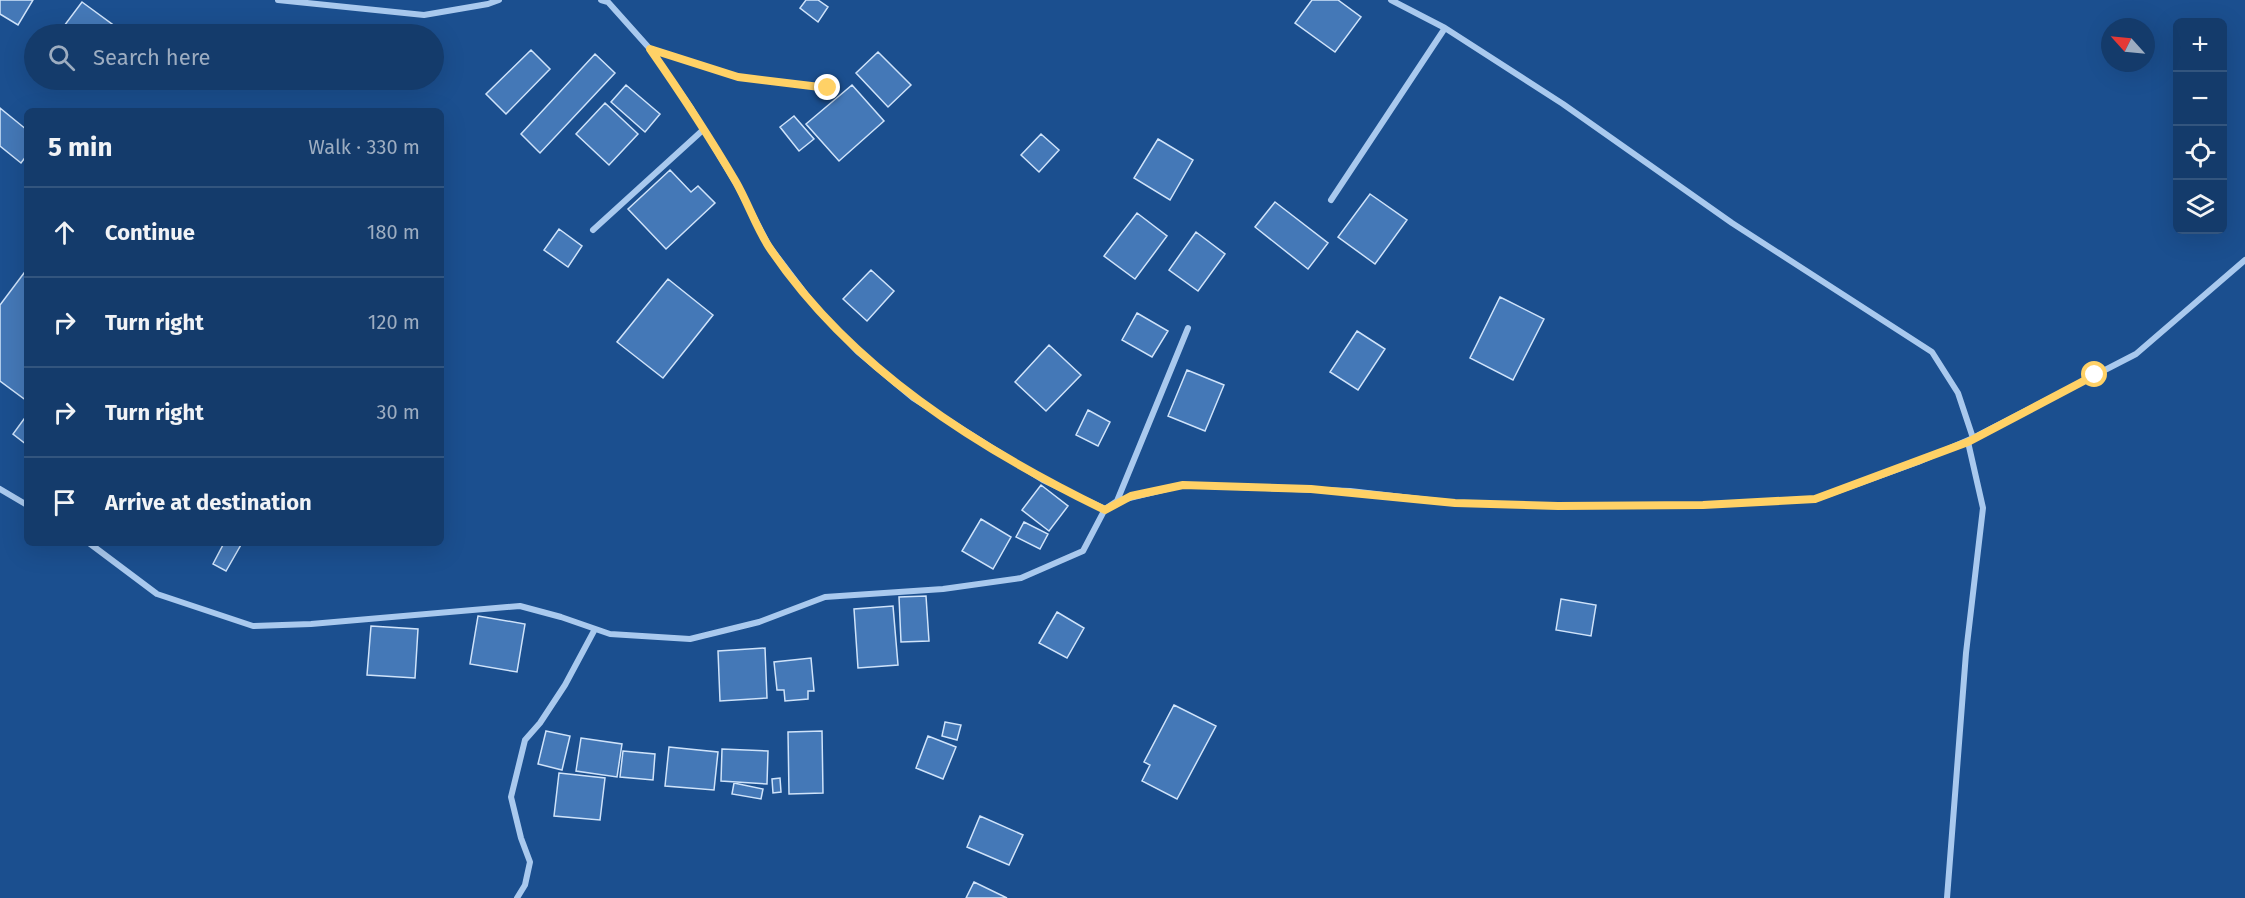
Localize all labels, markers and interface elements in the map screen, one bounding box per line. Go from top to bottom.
north arrow [2101,18,2155,72]
map controls [2173,18,2227,234]
button: + [2173,18,2227,72]
search box [24,24,444,90]
icon: search [45,41,78,74]
text: Search here [93,44,211,71]
button: − [2173,72,2227,126]
route end [814,74,840,100]
button: locate [2173,126,2227,180]
text: 5 min [48,132,112,163]
text: Walk · 330 m [308,135,420,159]
button: layers [2173,180,2227,234]
icon: ahead [48,216,81,249]
text: Continue [105,219,195,246]
text: 180 m [367,220,420,244]
icon: right [48,306,81,339]
text: Turn right [105,309,204,336]
text: 120 m [368,310,420,334]
route start [2081,361,2107,387]
icon: right [48,396,81,429]
text: Turn right [105,399,204,426]
text: 30 m [376,400,420,424]
icon: arrive [48,486,81,519]
text: Arrive at destination [105,489,312,516]

